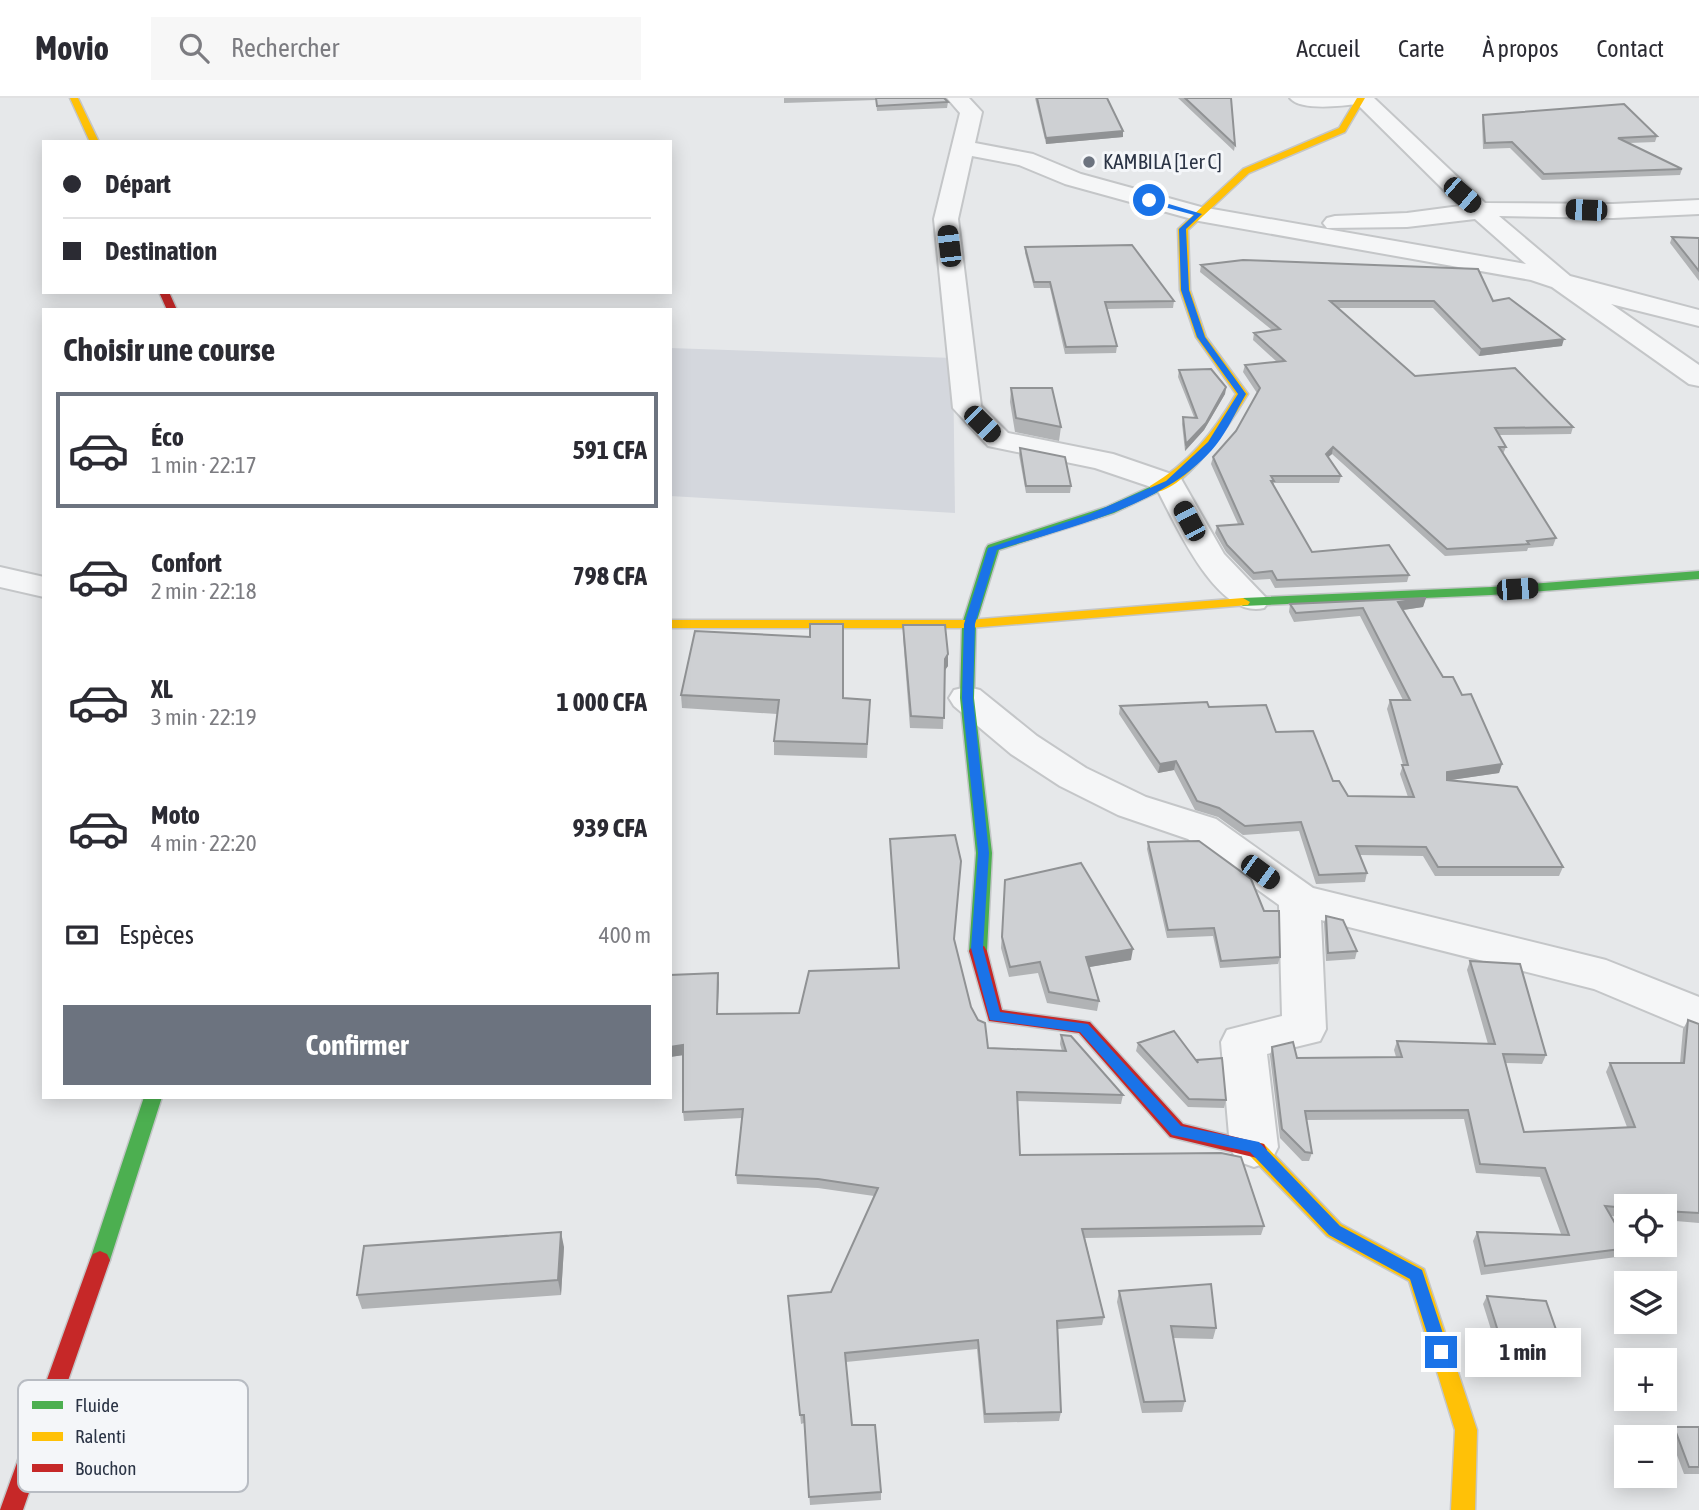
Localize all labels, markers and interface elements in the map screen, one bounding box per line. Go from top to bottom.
search box [151,17,641,80]
text: Movio [35,29,109,67]
icon: search [175,29,213,67]
text: Rechercher [231,33,339,63]
text: Accueil [1296,35,1360,62]
text: Carte [1398,35,1444,62]
text: À propos [1482,35,1558,62]
text: Contact [1596,35,1664,62]
place label: KAMBILA [1er C] [1103,149,1222,173]
marker: KAMBILA [1er C] [1081,154,1097,170]
text: Départ [105,169,171,199]
car [1440,173,1485,217]
route start [1133,184,1165,216]
car [1565,199,1608,221]
car [937,224,962,268]
text: Destination [105,236,217,266]
text: Choisir une course [63,331,275,368]
car [960,402,1005,446]
icon: car [67,419,130,482]
text: Éco [151,422,184,452]
text: 591 CFA [572,435,647,465]
text: 1 min · 22:17 [151,452,257,478]
car [1170,498,1209,544]
icon: car [67,545,130,608]
text: Confort [151,548,222,578]
text: 798 CFA [572,561,647,591]
car [1496,577,1539,601]
text: 2 min · 22:18 [151,578,257,604]
icon: car [67,671,130,734]
text: XL [151,674,173,704]
text: 1 000 CFA [557,687,647,717]
text: 3 min · 22:19 [151,704,257,730]
icon: car [67,797,130,860]
text: Moto [151,800,200,830]
text: 939 CFA [572,813,647,843]
text: 4 min · 22:20 [151,830,257,856]
car [1237,851,1284,893]
icon: cash [63,916,101,954]
text: Espèces [119,920,194,950]
text: 400 m [599,922,651,948]
button: Confirmer [63,1005,651,1085]
map controls [1614,1194,1677,1488]
button: locate [1614,1194,1677,1257]
button: layers [1614,1271,1677,1334]
callout: 1 min [1466,1328,1581,1376]
route end [1425,1336,1457,1368]
text: 1 min [1500,1339,1546,1365]
button: + [1614,1348,1677,1411]
legend [18,1380,248,1492]
text: Fluide [75,1394,119,1416]
text: Ralenti [75,1425,126,1447]
button: − [1614,1425,1677,1488]
text: Bouchon [75,1457,137,1479]

